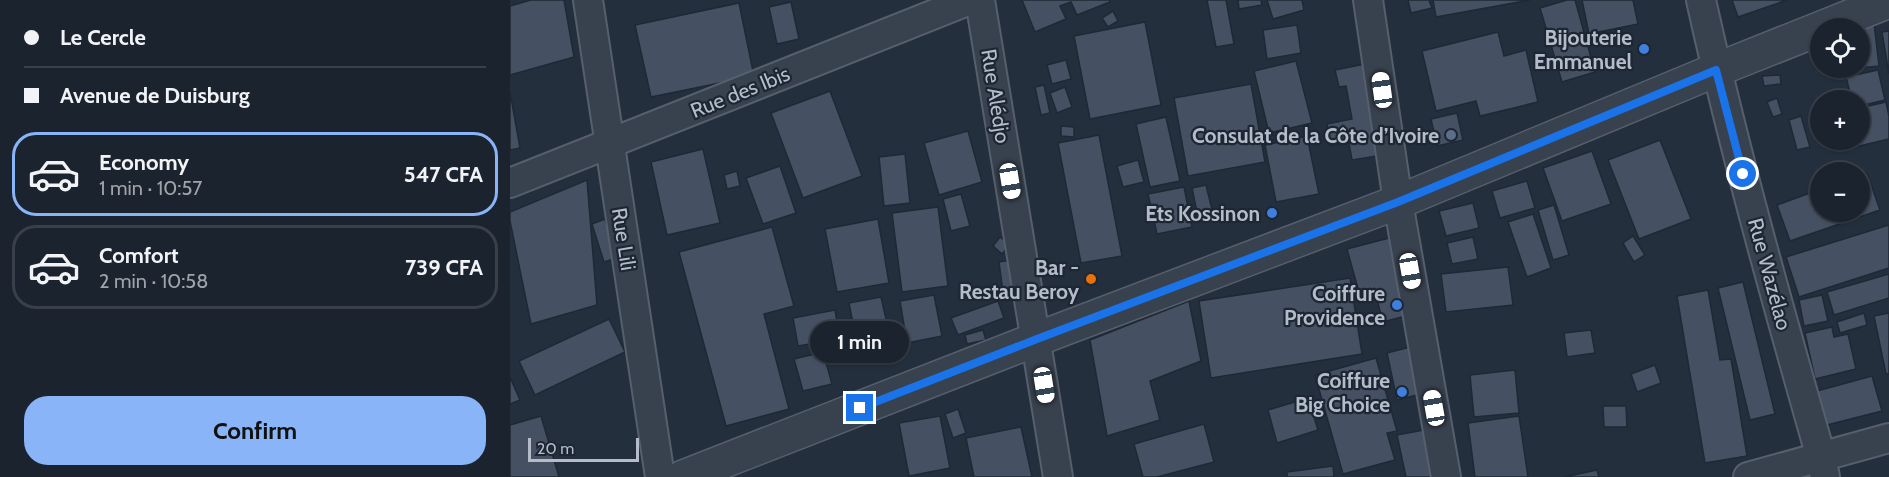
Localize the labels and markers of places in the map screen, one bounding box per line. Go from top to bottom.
place label: Bijouterie Emmanuel [1534,25,1632,74]
marker: Bijouterie Emmanuel [1637,42,1651,56]
place label: Consulat de la Côte d’Ivoire [1192,123,1439,148]
marker: Consulat de la Côte d’Ivoire [1444,128,1458,142]
place label: Ets Kossinon [1145,201,1260,226]
marker: Ets Kossinon [1265,206,1279,220]
place label: Bar - Restau Beroy [959,255,1080,304]
marker: Bar - Restau Beroy [1084,272,1098,286]
place label: Coiffure Providence [1284,281,1385,330]
marker: Coiffure Providence [1390,298,1404,312]
place label: Coiffure Big Choice [1295,368,1390,417]
marker: Coiffure Big Choice [1395,385,1409,399]

